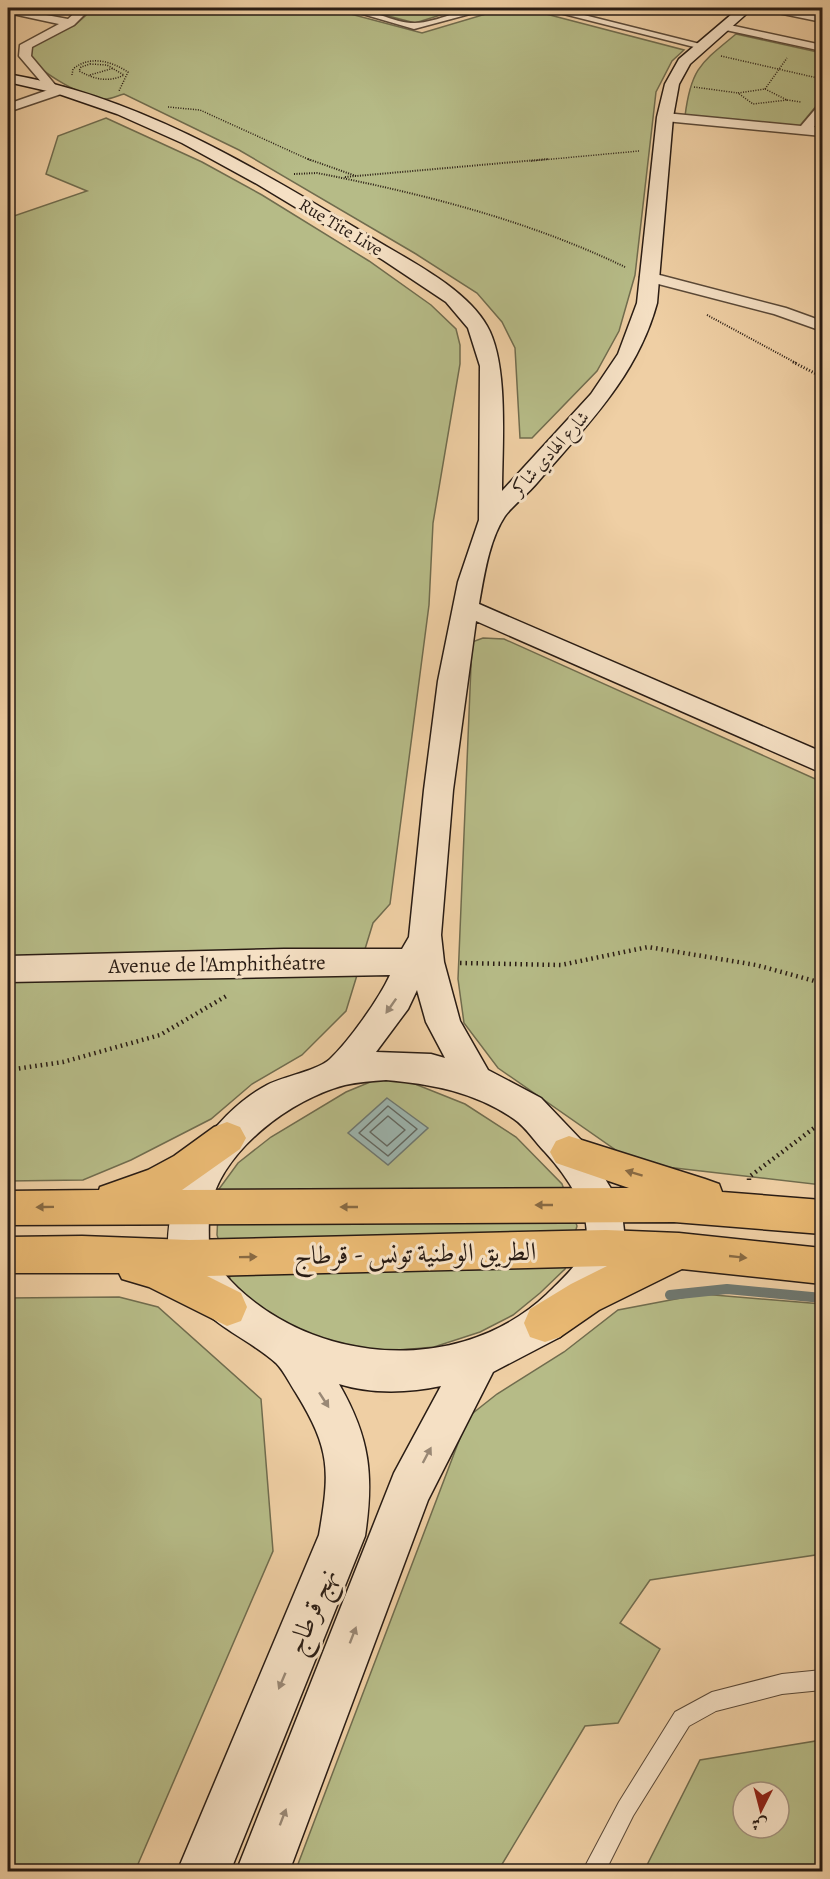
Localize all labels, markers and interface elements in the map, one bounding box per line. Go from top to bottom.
street label: Rue Tite Live [295,193,387,261]
street label: شارع الهادي شاكر [504,406,597,504]
street label: Avenue de l'Amphithéatre [107,948,326,980]
one-way arrow [386,998,397,1014]
one-way arrow [625,1168,643,1177]
one-way arrow [534,1200,553,1210]
one-way arrow [35,1202,54,1212]
one-way arrow [339,1202,358,1212]
street label: الطريق الوطنية تونس - قرطاج [294,1234,537,1279]
one-way arrow [238,1252,257,1262]
one-way arrow [728,1252,747,1262]
one-way arrow [318,1391,329,1408]
one-way arrow [422,1446,432,1463]
street label: نهج قرطاج [278,1563,351,1662]
one-way arrow [349,1626,358,1644]
one-way arrow [277,1672,286,1690]
north arrow [731,1780,791,1840]
one-way arrow [279,1808,288,1826]
text: ش [750,1812,769,1836]

